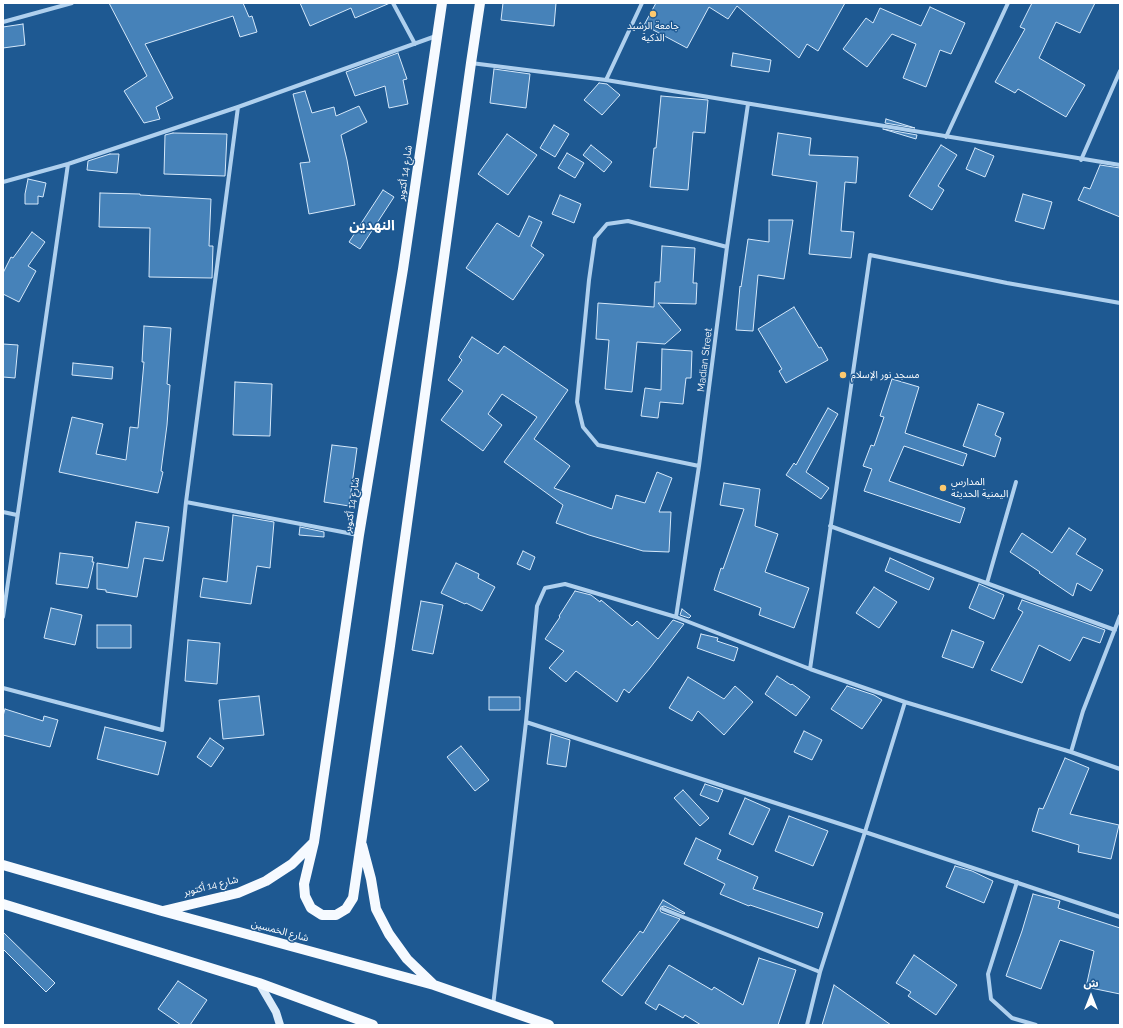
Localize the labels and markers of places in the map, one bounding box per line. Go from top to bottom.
marker: جامعة الرشيد الذكية [648,9,658,19]
place label: جامعة الرشيد الذكية [627,20,679,44]
place label: مسجد نور الإسلام [851,369,919,381]
marker: مسجد نور الإسلام [838,370,848,380]
place label: المدارس اليمنية الحديثة [951,476,1008,500]
marker: المدارس اليمنية الحديثة [938,483,948,493]

